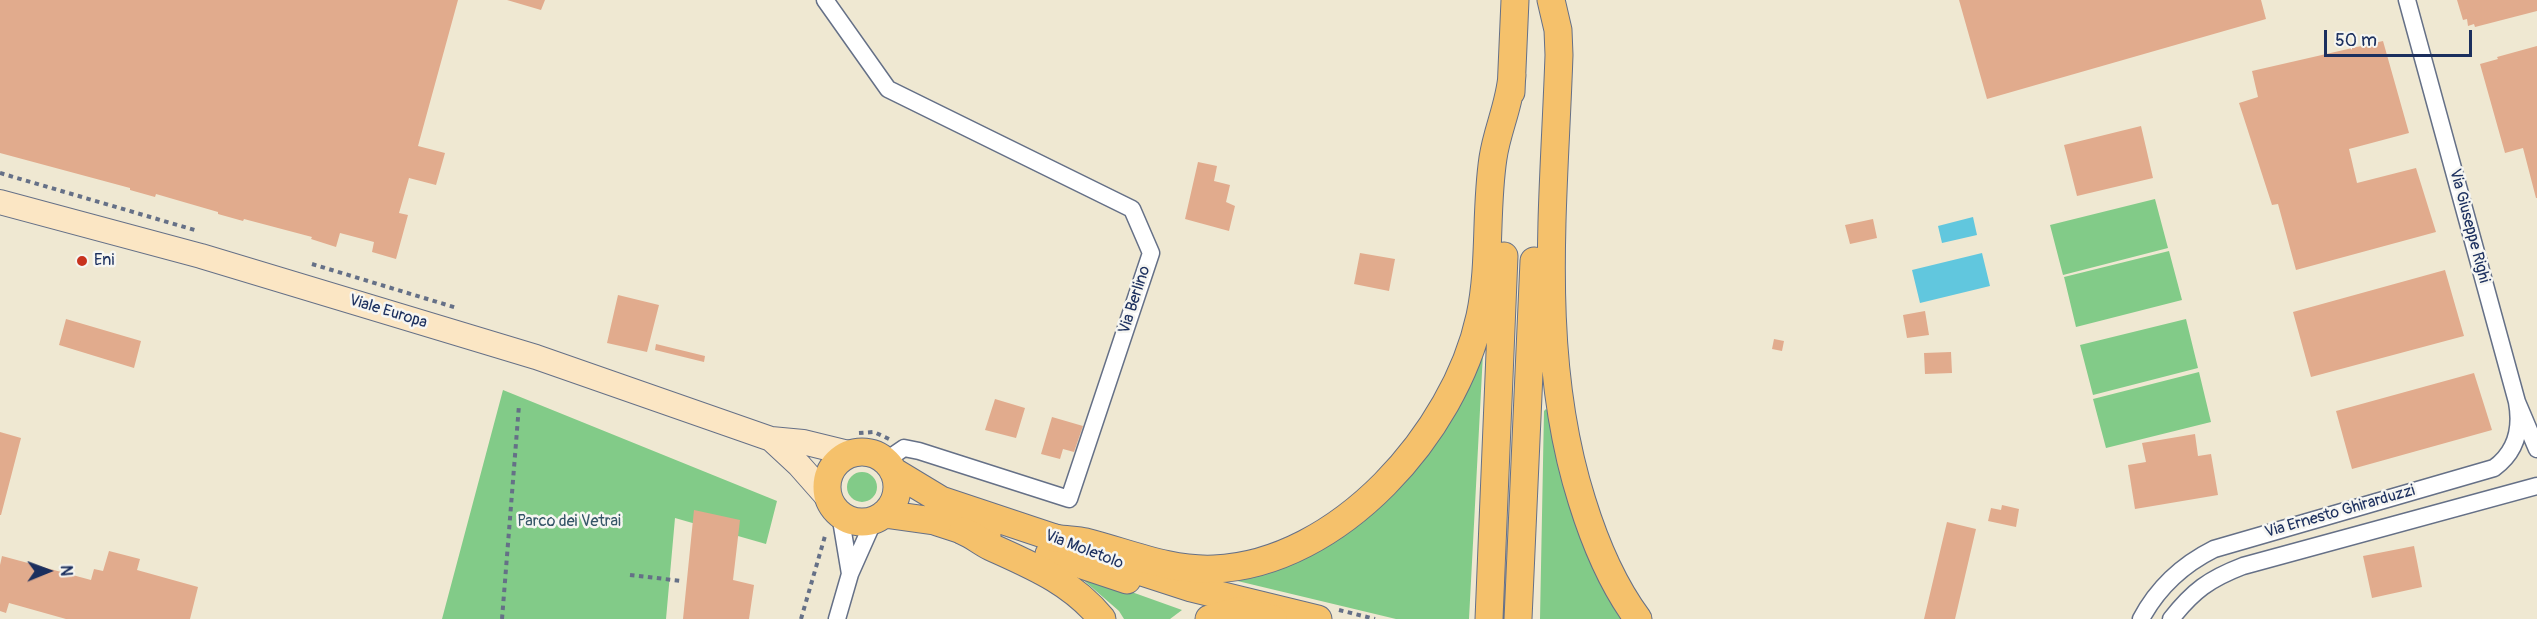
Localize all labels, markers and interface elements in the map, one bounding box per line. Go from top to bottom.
scale bar [2327,18,2476,56]
text: 50 m [2335,29,2377,52]
street label: Via Giuseppe Righi [2445,167,2493,285]
place label: Eni [94,251,114,271]
marker: Eni [75,254,89,268]
street label: Via Berlino [1115,264,1155,336]
street label: Viale Europa [347,291,429,333]
street label: Via Ernesto Ghirarduzzi [2263,481,2417,543]
park label: Parco dei Vetrai [517,512,621,532]
street label: Via Moletolo [1042,526,1126,574]
north arrow [18,541,78,601]
text: N [56,565,76,576]

